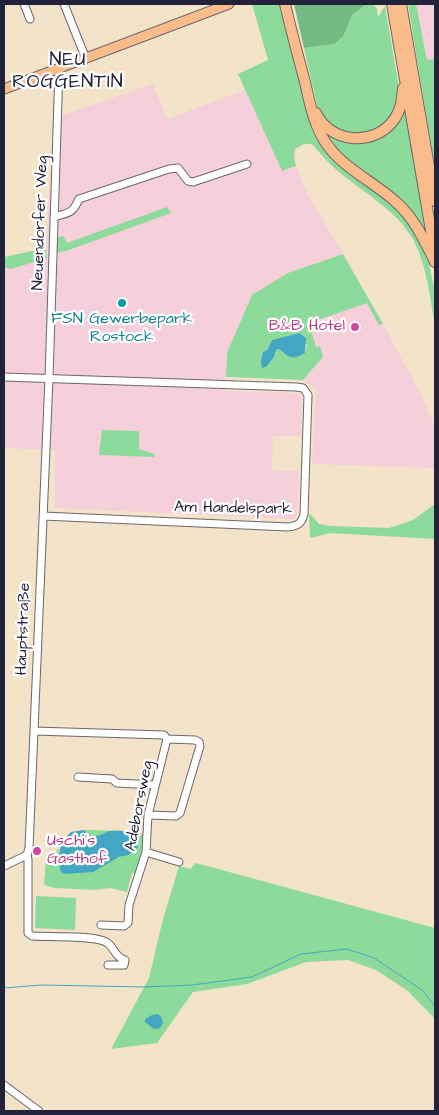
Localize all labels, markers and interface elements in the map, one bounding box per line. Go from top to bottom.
district label: NEU ROGGENTIN [11,50,125,94]
street label: Neuendorfer Weg [29,155,53,291]
marker: FSN Gewerbepark Rostock [116,297,128,309]
place label: FSN Gewerbepark Rostock [51,310,193,348]
place label: B&B Hotel [269,317,345,337]
marker: B&B Hotel [349,321,361,333]
street label: Am Handelspark [174,498,292,520]
street label: Hauptstraße [13,582,35,676]
street label: Adeborsweg [122,759,158,853]
place label: Uschi´s Gasthof [47,832,107,870]
marker: Uschi´s Gasthof [31,845,43,857]

